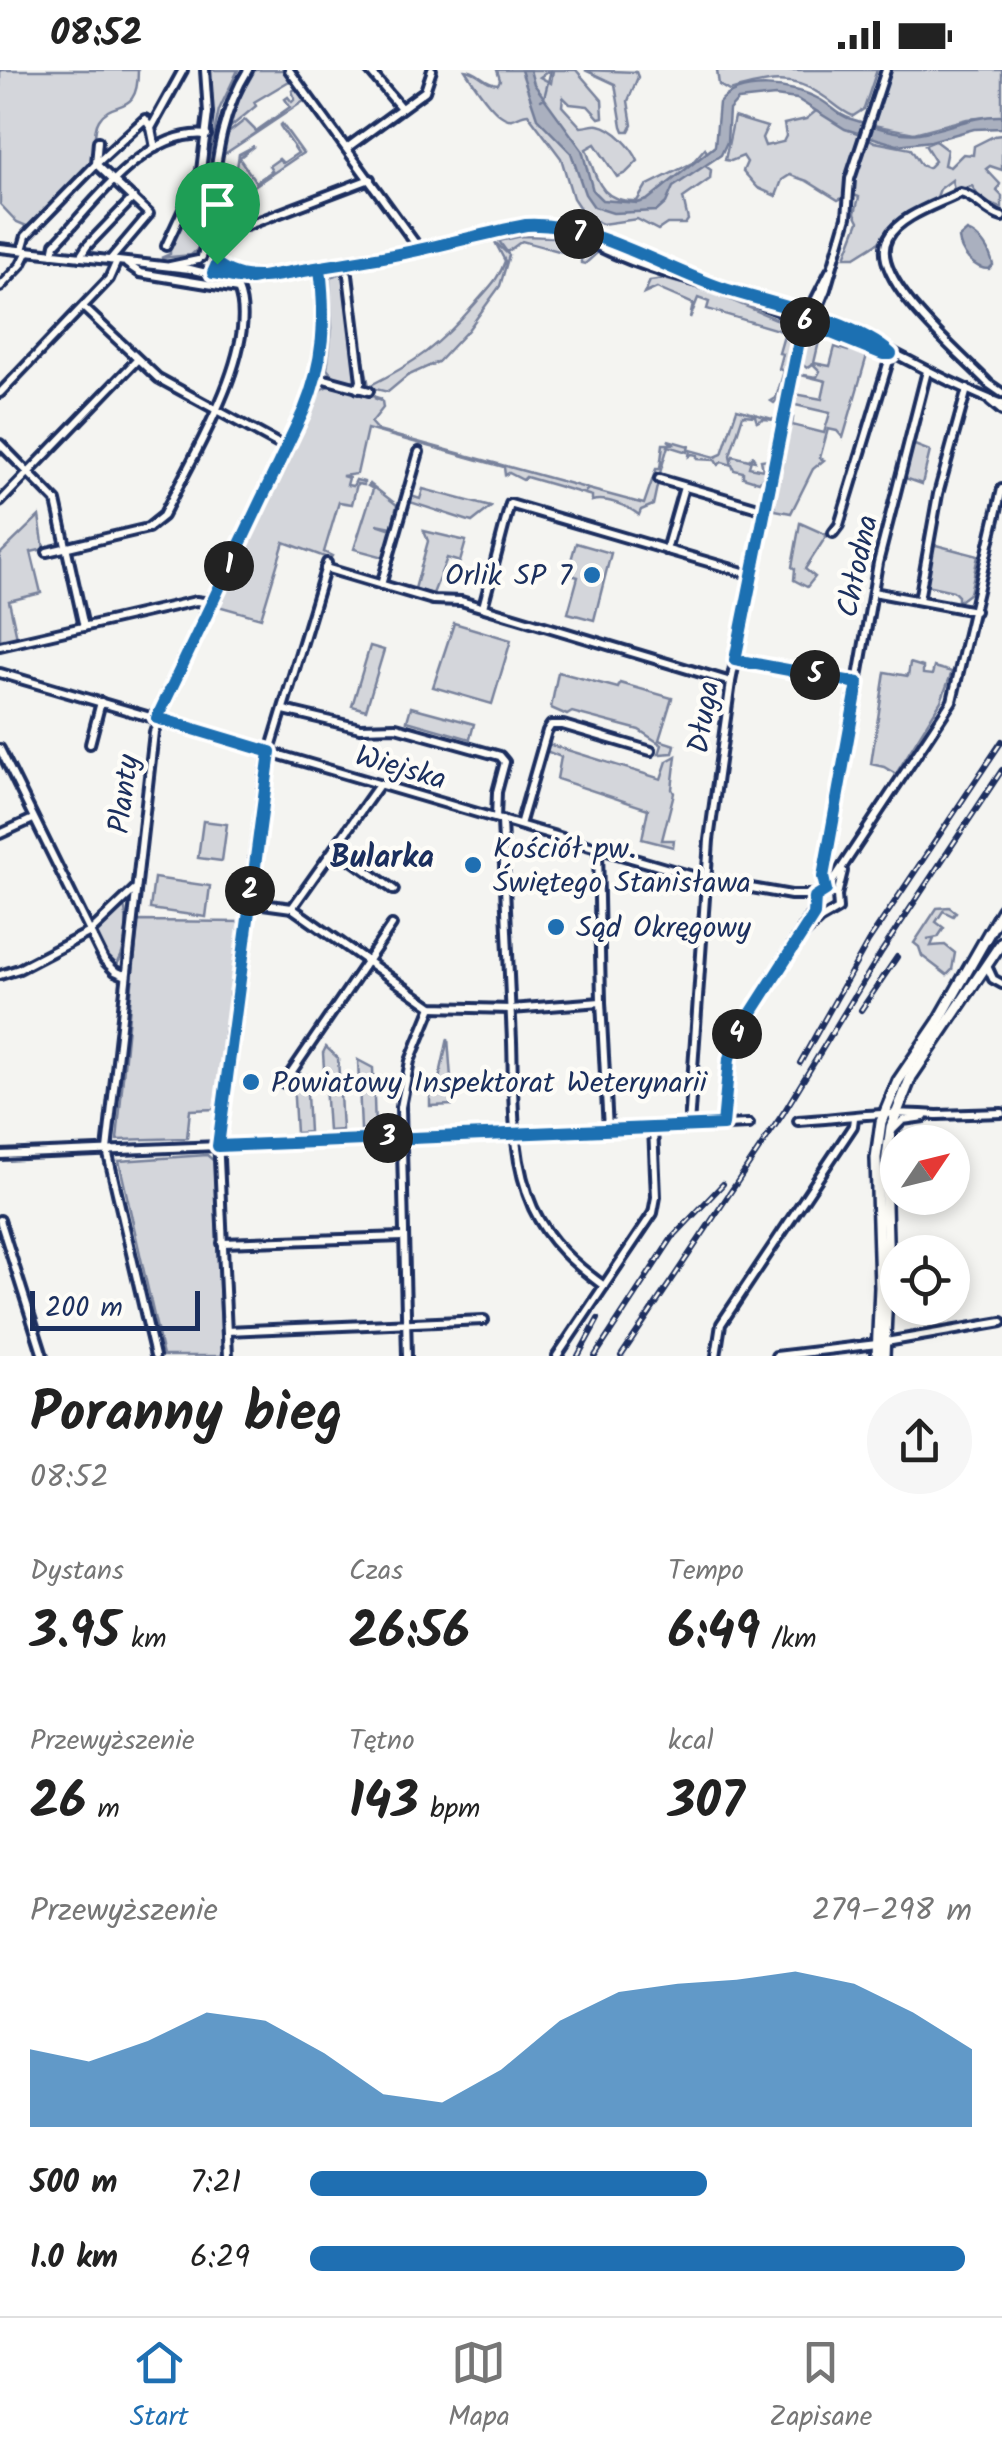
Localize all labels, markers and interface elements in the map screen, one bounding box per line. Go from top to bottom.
text: 08:52 [50,5,143,65]
pin [175,162,260,265]
icon: arrive [190,177,245,232]
pin: 7 [554,209,604,259]
text: 7 [572,211,586,256]
pin: 6 [780,297,830,347]
text: 6 [797,299,813,344]
street label: Chłodna [825,511,893,622]
pin: 1 [204,541,254,591]
text: 1 [225,543,233,588]
place label: Orlik SP 7 [445,553,573,601]
marker: Orlik SP 7 [581,564,603,586]
pin: 5 [790,650,840,700]
text: 5 [808,652,822,697]
street label: Długa [676,678,734,757]
street label: Wiejska [349,733,452,805]
street label: Planty [96,751,154,837]
place label: Kościół pw. Świętego Stanisława [493,826,751,908]
district label: Bularka [330,833,434,884]
marker: Kościół pw. Świętego Stanisława [462,854,484,876]
pin: 2 [225,866,275,916]
text: 2 [242,868,258,913]
place label: Sąd Okręgowy [576,905,752,953]
marker: Sąd Okręgowy [545,916,567,938]
pin: 4 [712,1009,762,1059]
text: 4 [729,1011,745,1056]
place label: Powiatowy Inspektorat Weterynarii [271,1060,709,1108]
marker: Powiatowy Inspektorat Weterynarii [240,1071,262,1093]
pin: 3 [363,1113,413,1163]
text: 3 [380,1115,396,1160]
north arrow [880,1125,970,1215]
map controls [880,1125,970,1325]
button: locate [880,1235,970,1325]
scale bar [30,1286,200,1330]
text: 200 m [45,1286,123,1331]
text: Poranny bieg [30,1372,343,1459]
button: share [867,1389,972,1494]
text: 08:52 [30,1453,109,1504]
text: Dystans [30,1549,124,1594]
text: Czas [349,1549,403,1594]
text: Tempo [668,1549,744,1594]
text: 3.95 [30,1594,120,1674]
text: 26:56 [349,1594,470,1674]
text: 6:49 [668,1594,760,1674]
text: km [120,1617,166,1662]
text: /km [760,1617,817,1662]
text: Przewyższenie [30,1719,195,1764]
text: Tętno [349,1719,415,1764]
text: kcal [668,1719,714,1764]
text: 26 [30,1764,86,1844]
text: 143 [349,1764,419,1844]
text: 307 [668,1764,745,1844]
text: m [86,1787,120,1832]
text: bpm [419,1787,480,1832]
text: Przewyższenie [30,1886,218,1937]
text: 279–298 m [812,1886,972,1937]
text: 500 m [30,2158,118,2209]
text: 7:21 [190,2158,241,2209]
text: 1.0 km [30,2233,118,2284]
text: 6:29 [190,2233,250,2284]
tab: Start [130,2335,189,2440]
tab: Mapa [448,2335,510,2440]
tab: Zapisane [769,2335,872,2440]

